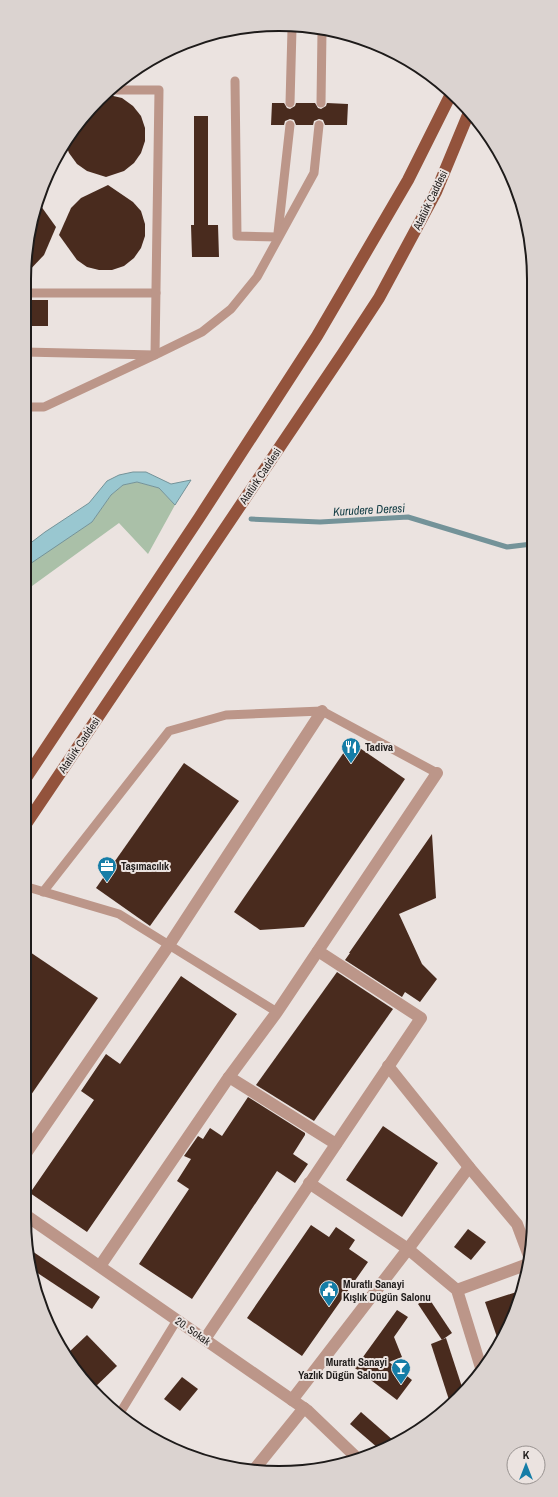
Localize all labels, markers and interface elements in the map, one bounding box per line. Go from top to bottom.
street label: Atatürk Caddesi [409,168,450,233]
street label: Atatürk Caddesi [236,445,284,508]
water label: Kurudere Deresi [333,500,406,520]
street label: Atatürk Caddesi [55,714,103,777]
restaurant icon: Tadiva [340,736,362,764]
place label: Tadiva [365,740,393,754]
office icon: Taşımacılık [96,855,118,883]
place label: Taşımacılık [121,859,170,873]
place label: Muratlı Sanayi Kışlık Dügün Salonu [343,1277,431,1304]
public building icon: Muratlı Sanayi Kışlık Dügün Salonu [318,1279,340,1307]
street label: 20. Sokak [173,1314,214,1349]
place label: Muratlı Sanayi Yazlık Dügün Salonu [298,1355,387,1382]
bar icon: Muratlı Sanayi Yazlık Dügün Salonu [390,1357,412,1385]
north arrow [506,1445,546,1485]
text: K [523,1448,530,1462]

